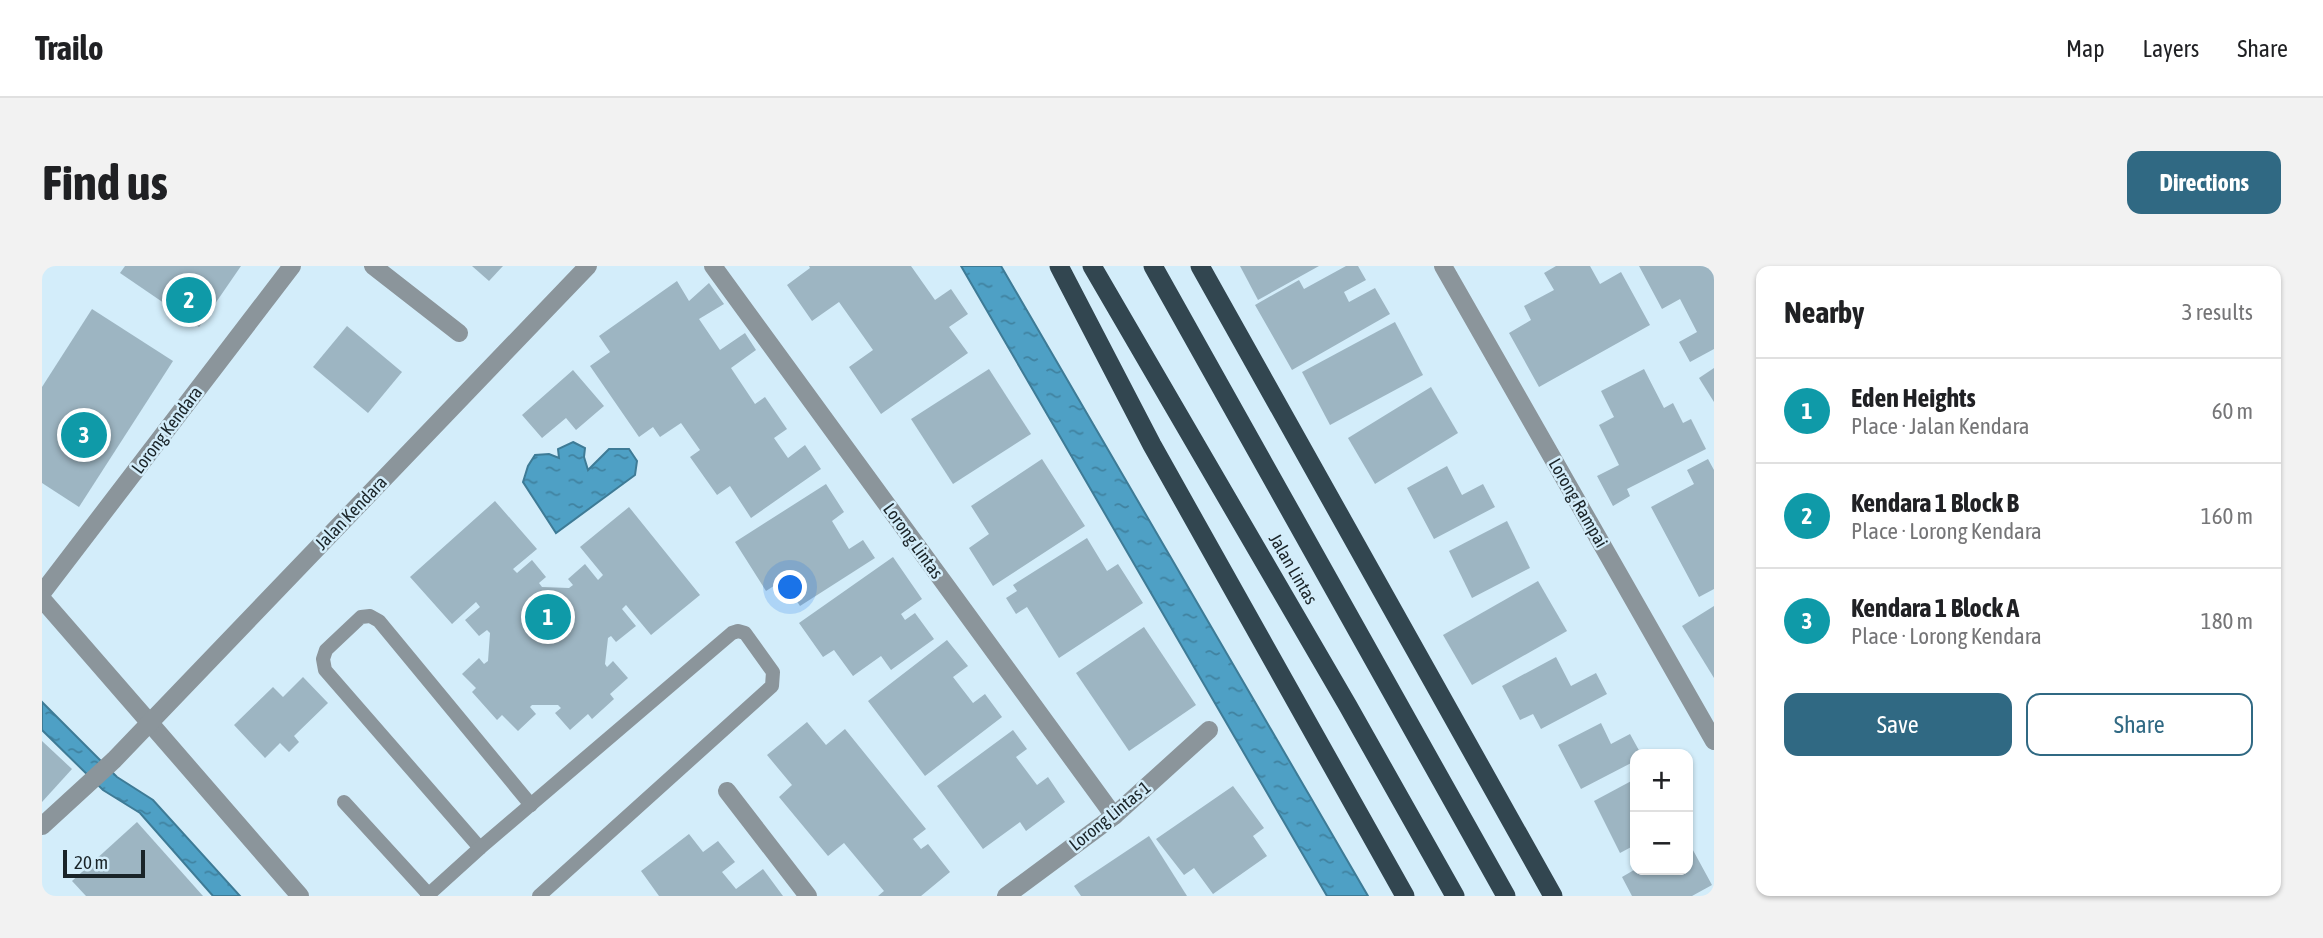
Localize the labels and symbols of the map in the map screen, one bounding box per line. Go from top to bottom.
pin: 2 [166,274,212,326]
street label: Lorong Kendara [127,382,206,477]
pin: 3 [61,409,107,461]
street label: Lorong Rampai [1544,454,1612,551]
street label: Jalan Kendara [310,472,391,554]
street label: Lorong Lintas [879,499,948,582]
street label: Jalan Lintas [1265,530,1322,608]
your location [773,570,807,604]
pin: 1 [525,591,571,643]
street label: Lorong Lintas 1 [1065,776,1155,855]
scale bar [63,847,145,879]

